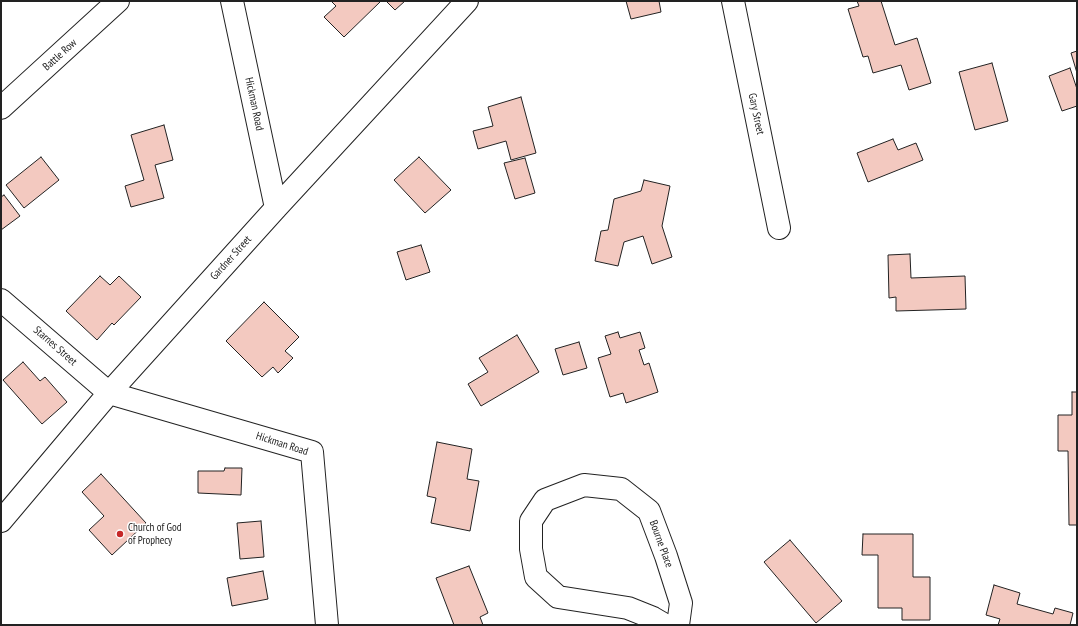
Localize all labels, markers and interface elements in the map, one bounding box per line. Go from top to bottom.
street label: Battle Row [40,36,80,74]
street label: Hickman Road [242,76,266,132]
street label: Gary Street [745,92,767,136]
street label: Gardner Street [208,233,254,283]
street label: Starnes Street [31,324,79,368]
street label: Hickman Road [254,429,310,459]
street label: Bourne Place [646,518,676,570]
place label: Church of God of Prophecy [128,521,181,547]
marker: Church of God of Prophecy [115,529,125,539]

